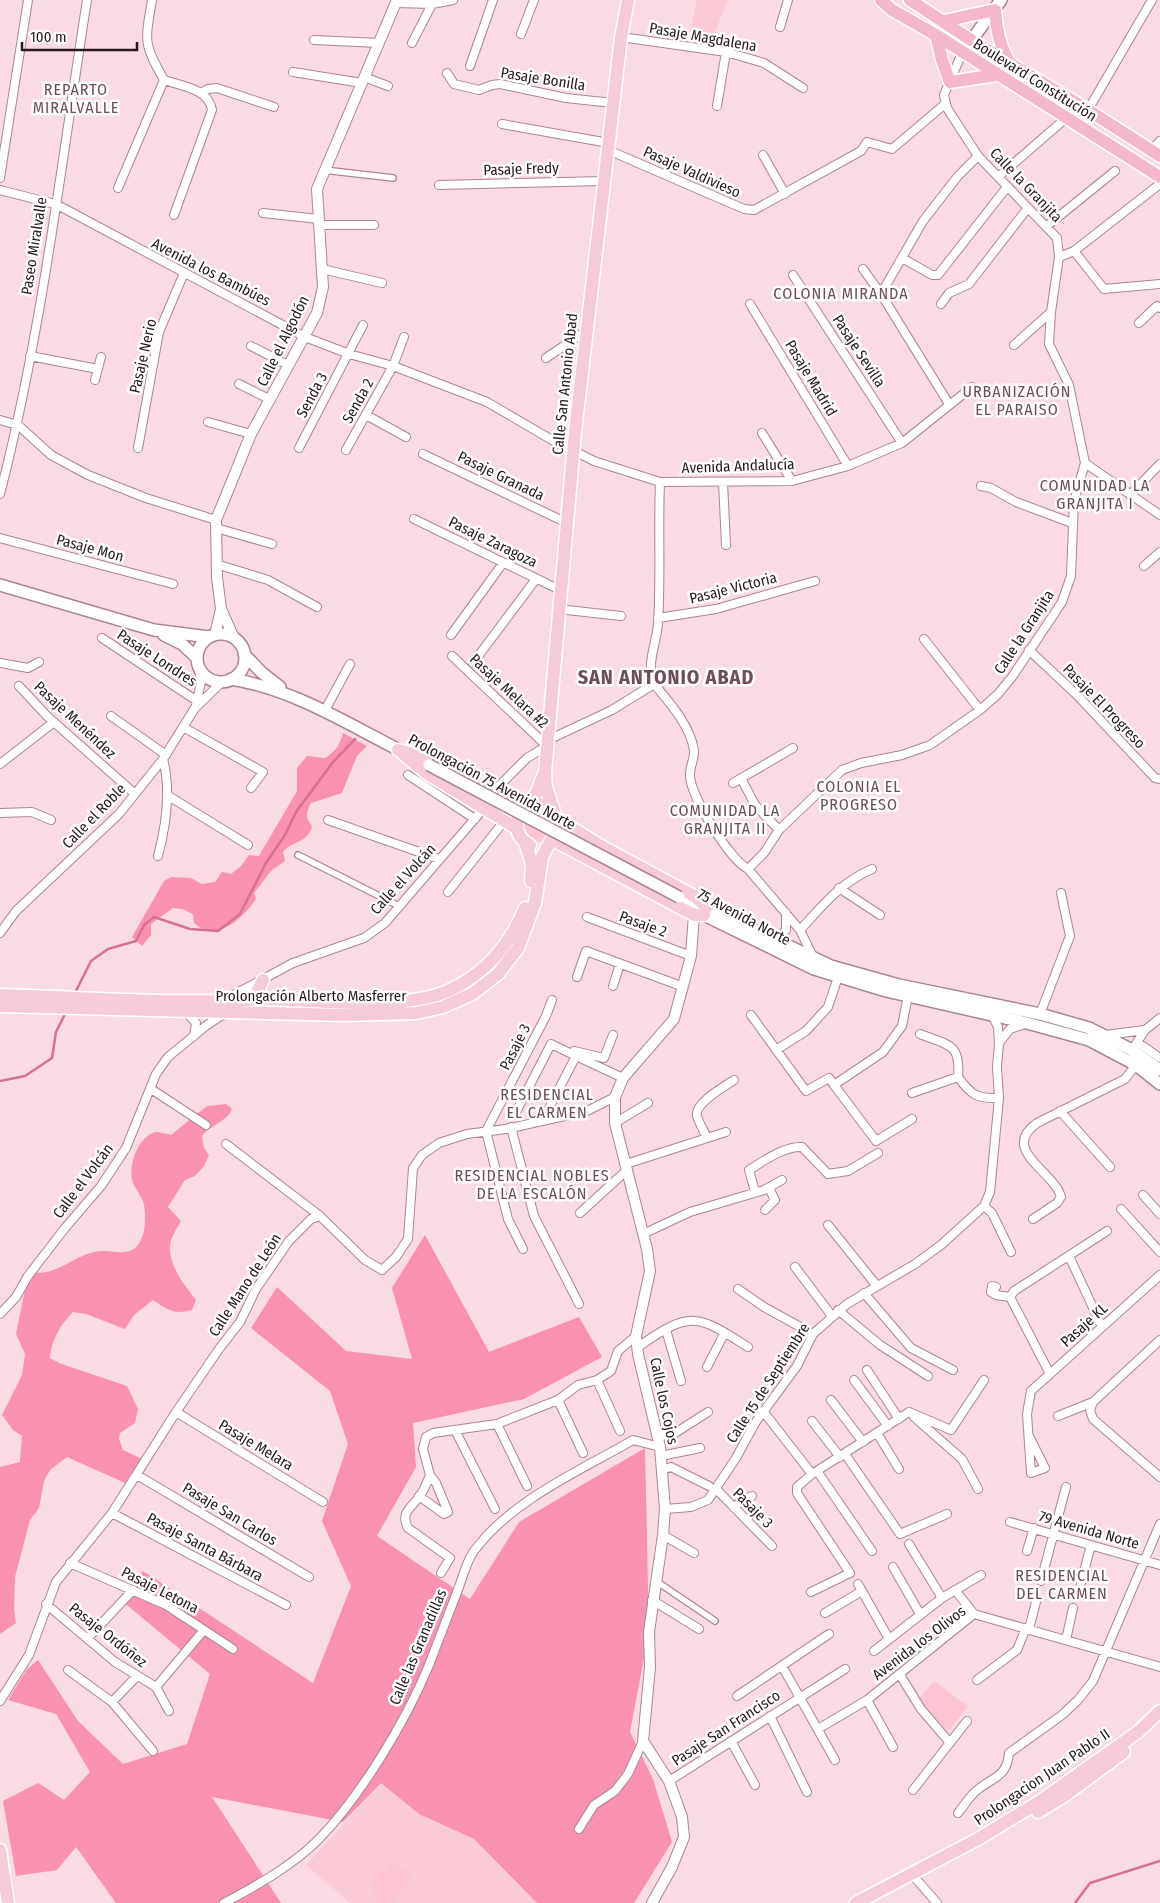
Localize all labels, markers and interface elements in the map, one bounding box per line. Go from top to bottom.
street label: Pasaje Magdalena [648,19,758,55]
scale bar [22,20,138,52]
text: 100 m [30,28,67,46]
street label: Boulevard Constitución [970,35,1100,125]
street label: Pasaje Bonilla [499,63,587,95]
district label: REPARTO MIRALVALLE [33,80,119,117]
street label: Pasaje Valdivieso [641,142,744,202]
street label: Calle la Granjita [986,144,1066,226]
street label: Pasaje Fredy [483,159,559,179]
street label: Paseo Miralvalle [17,196,51,296]
street label: Avenida los Bambúes [149,234,273,310]
district label: COLONIA MIRANDA [773,284,909,303]
street label: Calle el Algodón [253,293,313,389]
street label: Pasaje Sevilla [829,311,889,391]
street label: Calle San Antonio Abad [549,312,581,456]
street label: Pasaje Nerio [126,317,160,395]
street label: Pasaje Madrid [781,337,841,419]
street label: Senda 3 [293,369,331,421]
street label: Senda 2 [338,375,378,426]
district label: URBANIZACIÓN EL PARAISO [962,382,1072,419]
street label: Pasaje Granada [455,447,547,505]
street label: Avenida Andalucía [681,455,795,477]
district label: COMUNIDAD LA GRANJITA I [1040,476,1150,513]
street label: Pasaje Zaragoza [446,513,540,571]
street label: Pasaje Mon [54,530,126,566]
street label: Pasaje Victoria [688,568,778,608]
street label: Calle la Granjita [990,587,1058,677]
street label: Pasaje Londres [114,626,200,690]
street label: Pasaje Melara #2 [466,650,552,732]
street label: Pasaje El Progreso [1059,660,1149,752]
district label: SAN ANTONIO ABAD [578,665,754,689]
street label: Pasaje Menéndez [30,678,120,762]
street label: Prolongación 75 Avenida Norte [405,730,579,834]
district label: COLONIA EL PROGRESO [817,777,901,814]
street label: Calle el Roble [59,780,129,852]
district label: COMUNIDAD LA GRANJITA II [670,801,780,838]
street label: Calle el Volcán [367,840,439,918]
street label: 75 Avenida Norte [694,885,794,949]
street label: Pasaje 2 [617,907,670,941]
street label: Prolongación Alberto Masferrer [216,987,407,1005]
street label: Pasaje 3 [496,1021,534,1073]
district label: RESIDENCIAL EL CARMEN [500,1085,594,1122]
street label: Calle el Volcán [49,1140,117,1222]
district label: RESIDENCIAL NOBLES DE LA ESCALÓN [454,1166,610,1203]
street label: Calle Mano de León [205,1230,285,1340]
street label: Pasaje KL [1057,1299,1112,1351]
street label: Calle 15 de Septiembre [723,1320,813,1446]
street label: Calle los Cojos [646,1356,682,1446]
street label: Pasaje Melara [215,1416,297,1474]
street label: Pasaje San Carlos [180,1479,280,1549]
street label: Pasaje 3 [729,1484,777,1532]
street label: 79 Avenida Norte [1037,1507,1141,1553]
street label: Pasaje Santa Bárbara [144,1509,266,1585]
street label: Pasaje Letona [118,1563,202,1617]
district label: RESIDENCIAL DEL CARMEN [1015,1566,1109,1603]
street label: Calle las Granadillas [386,1587,450,1707]
street label: Pasaje Ordóñez [65,1599,151,1671]
street label: Avenida los Olivos [869,1602,969,1684]
street label: Pasaje San Francisco [668,1686,784,1770]
street label: Prolongacion Juan Pablo II [971,1725,1113,1829]

